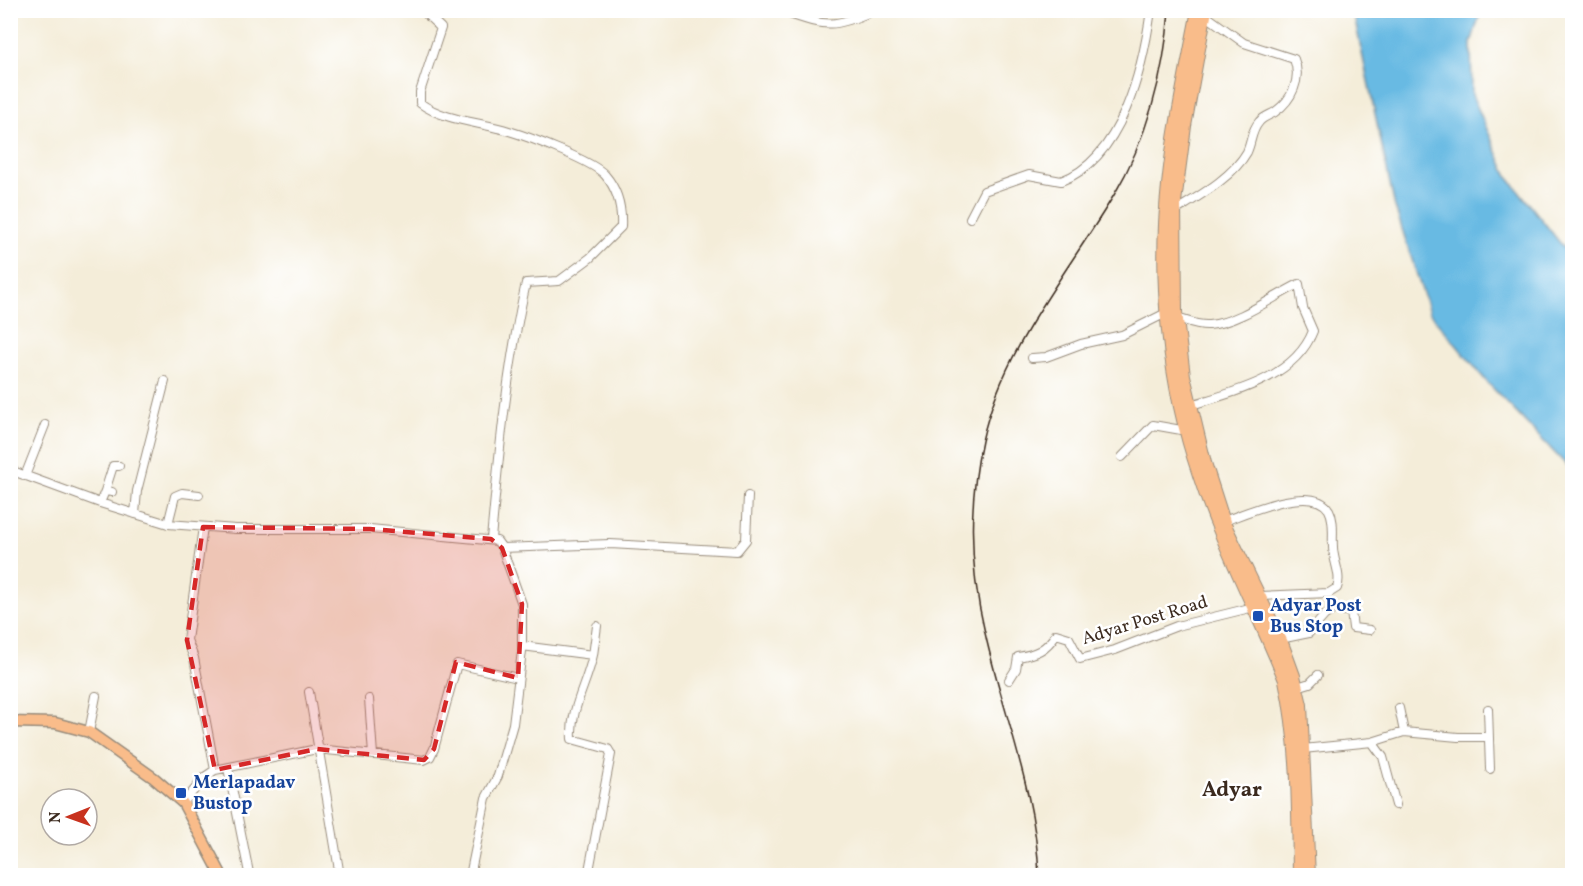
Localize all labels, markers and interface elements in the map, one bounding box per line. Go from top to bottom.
street label: Adyar Post Road [1079,590,1211,652]
place label: Adyar Post Bus Stop [1270,594,1362,640]
marker: Adyar Post Bus Stop [1251,609,1265,623]
place label: Merlapadav Bustop [193,771,295,817]
district label: Adyar [1202,776,1262,805]
marker: Merlapadav Bustop [174,786,188,800]
north arrow [39,787,99,847]
text: N [45,811,67,823]

